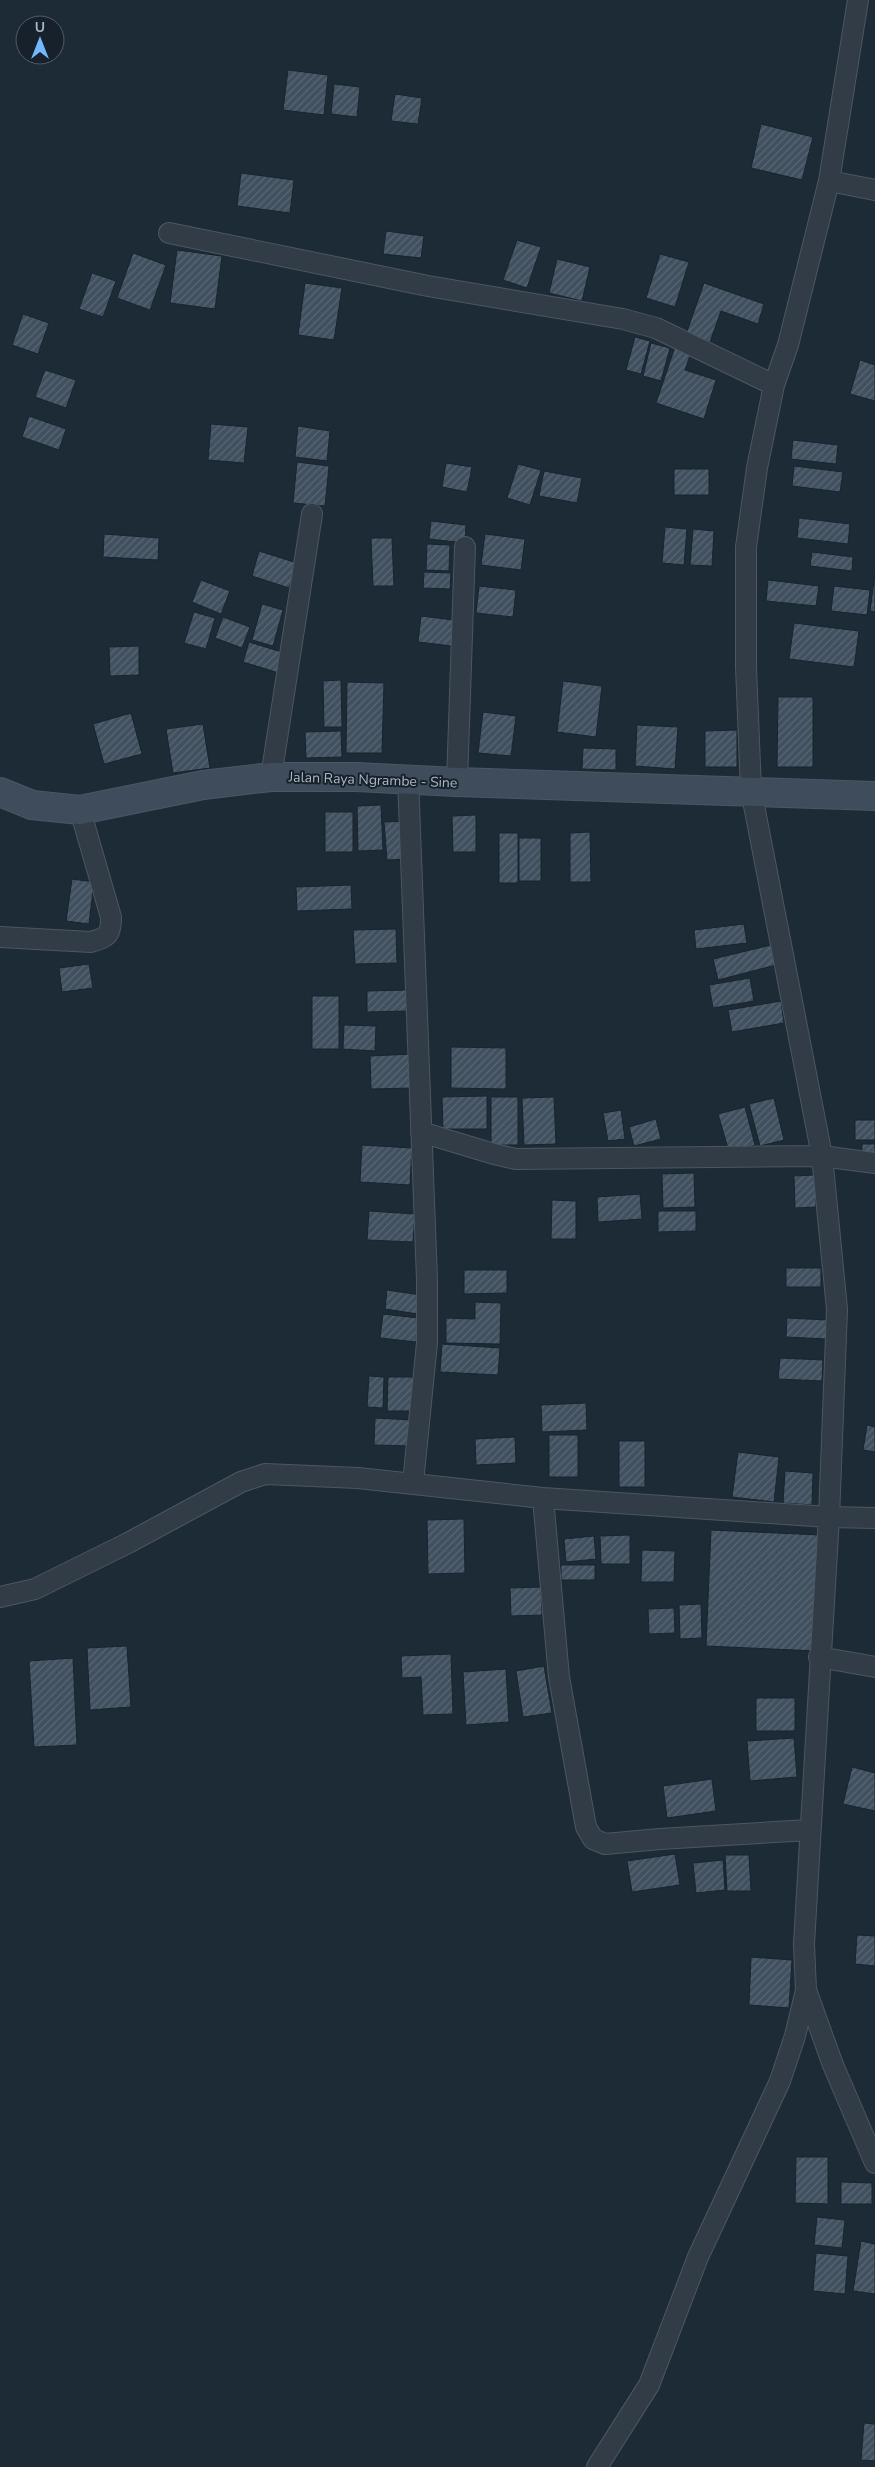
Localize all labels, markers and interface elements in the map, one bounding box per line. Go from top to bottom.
north arrow [15,15,65,65]
text: U [35,18,45,37]
street label: Jalan Raya Ngrambe - Sine [287,768,458,792]

